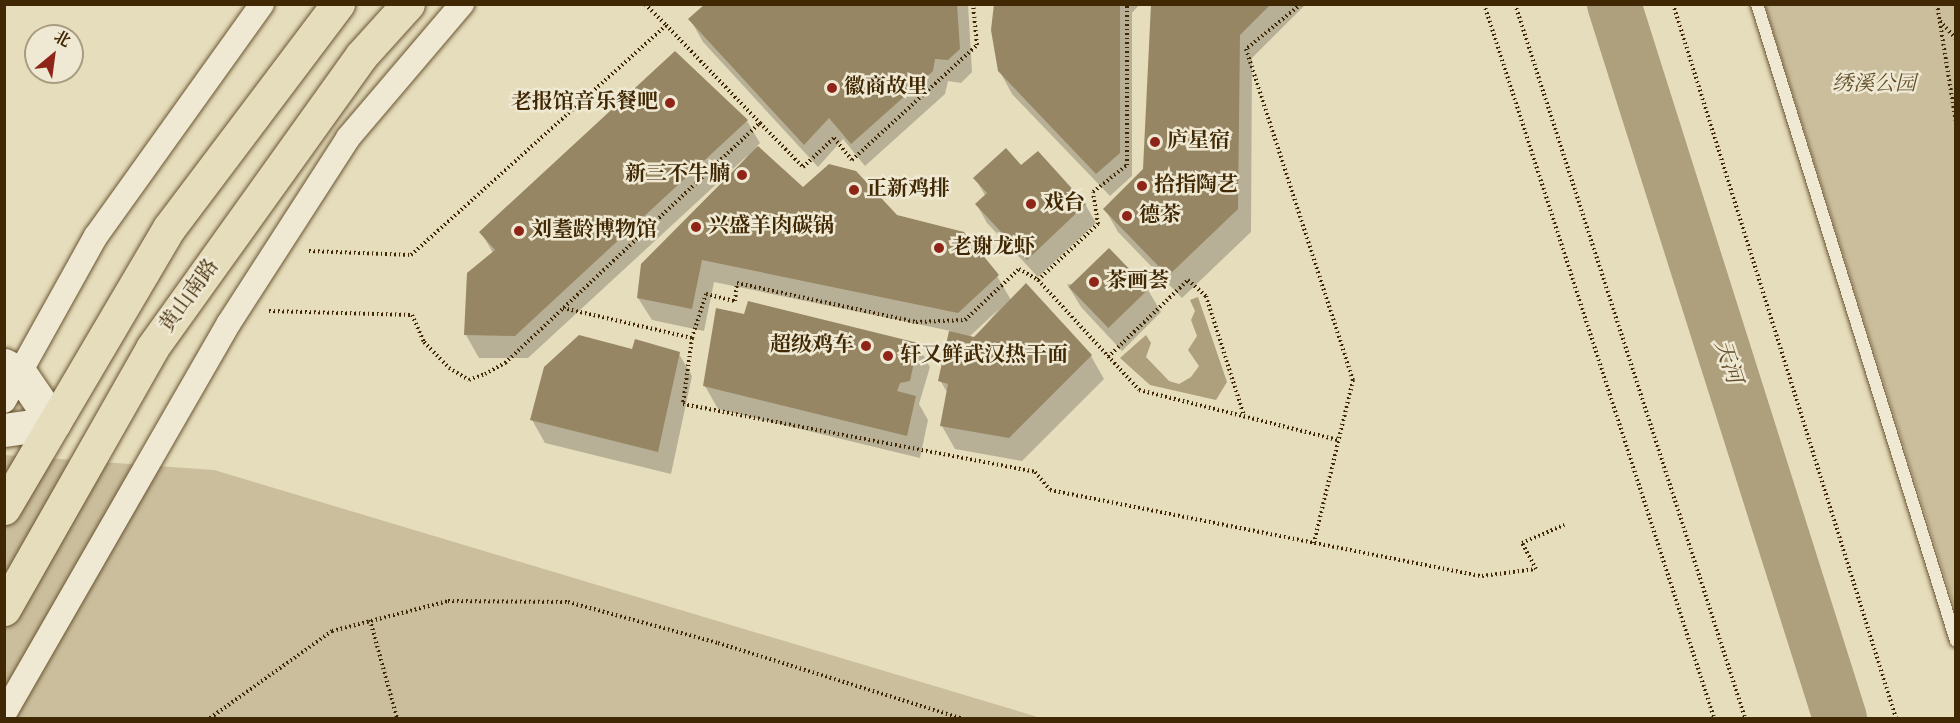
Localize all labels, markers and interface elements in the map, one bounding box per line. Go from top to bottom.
north arrow [24,24,84,84]
text: 北 [51,29,73,51]
park label: 绣溪公园 [1832,72,1916,98]
place label: 徽商故里 [844,75,928,101]
marker: 徽商故里 [825,81,839,95]
place label: 老报馆音乐餐吧 [511,90,658,116]
marker: 老报馆音乐餐吧 [663,96,677,110]
place label: 庐星宿 [1167,129,1230,155]
marker: 庐星宿 [1148,135,1162,149]
place label: 新三不牛腩 [625,162,730,188]
marker: 新三不牛腩 [735,168,749,182]
place label: 拾指陶艺 [1154,173,1238,199]
place label: 正新鸡排 [866,177,950,203]
marker: 拾指陶艺 [1135,179,1149,193]
marker: 正新鸡排 [847,183,861,197]
place label: 戏台 [1043,191,1085,217]
marker: 戏台 [1024,197,1038,211]
place label: 德茶 [1139,203,1181,229]
marker: 德茶 [1120,209,1134,223]
place label: 兴盛羊肉碳锅 [708,214,834,240]
place label: 刘耋龄博物馆 [531,218,657,244]
marker: 兴盛羊肉碳锅 [689,220,703,234]
marker: 刘耋龄博物馆 [512,224,526,238]
place label: 老谢龙虾 [951,235,1035,261]
marker: 老谢龙虾 [932,241,946,255]
street label: 黄山南路 [155,255,225,337]
place label: 茶画荟 [1106,269,1169,295]
marker: 茶画荟 [1087,275,1101,289]
place label: 超级鸡车 [770,333,854,359]
water label: 天河 [1708,337,1746,387]
marker: 超级鸡车 [859,339,873,353]
place label: 轩又鲜武汉热干面 [900,343,1068,369]
marker: 轩又鲜武汉热干面 [881,349,895,363]

